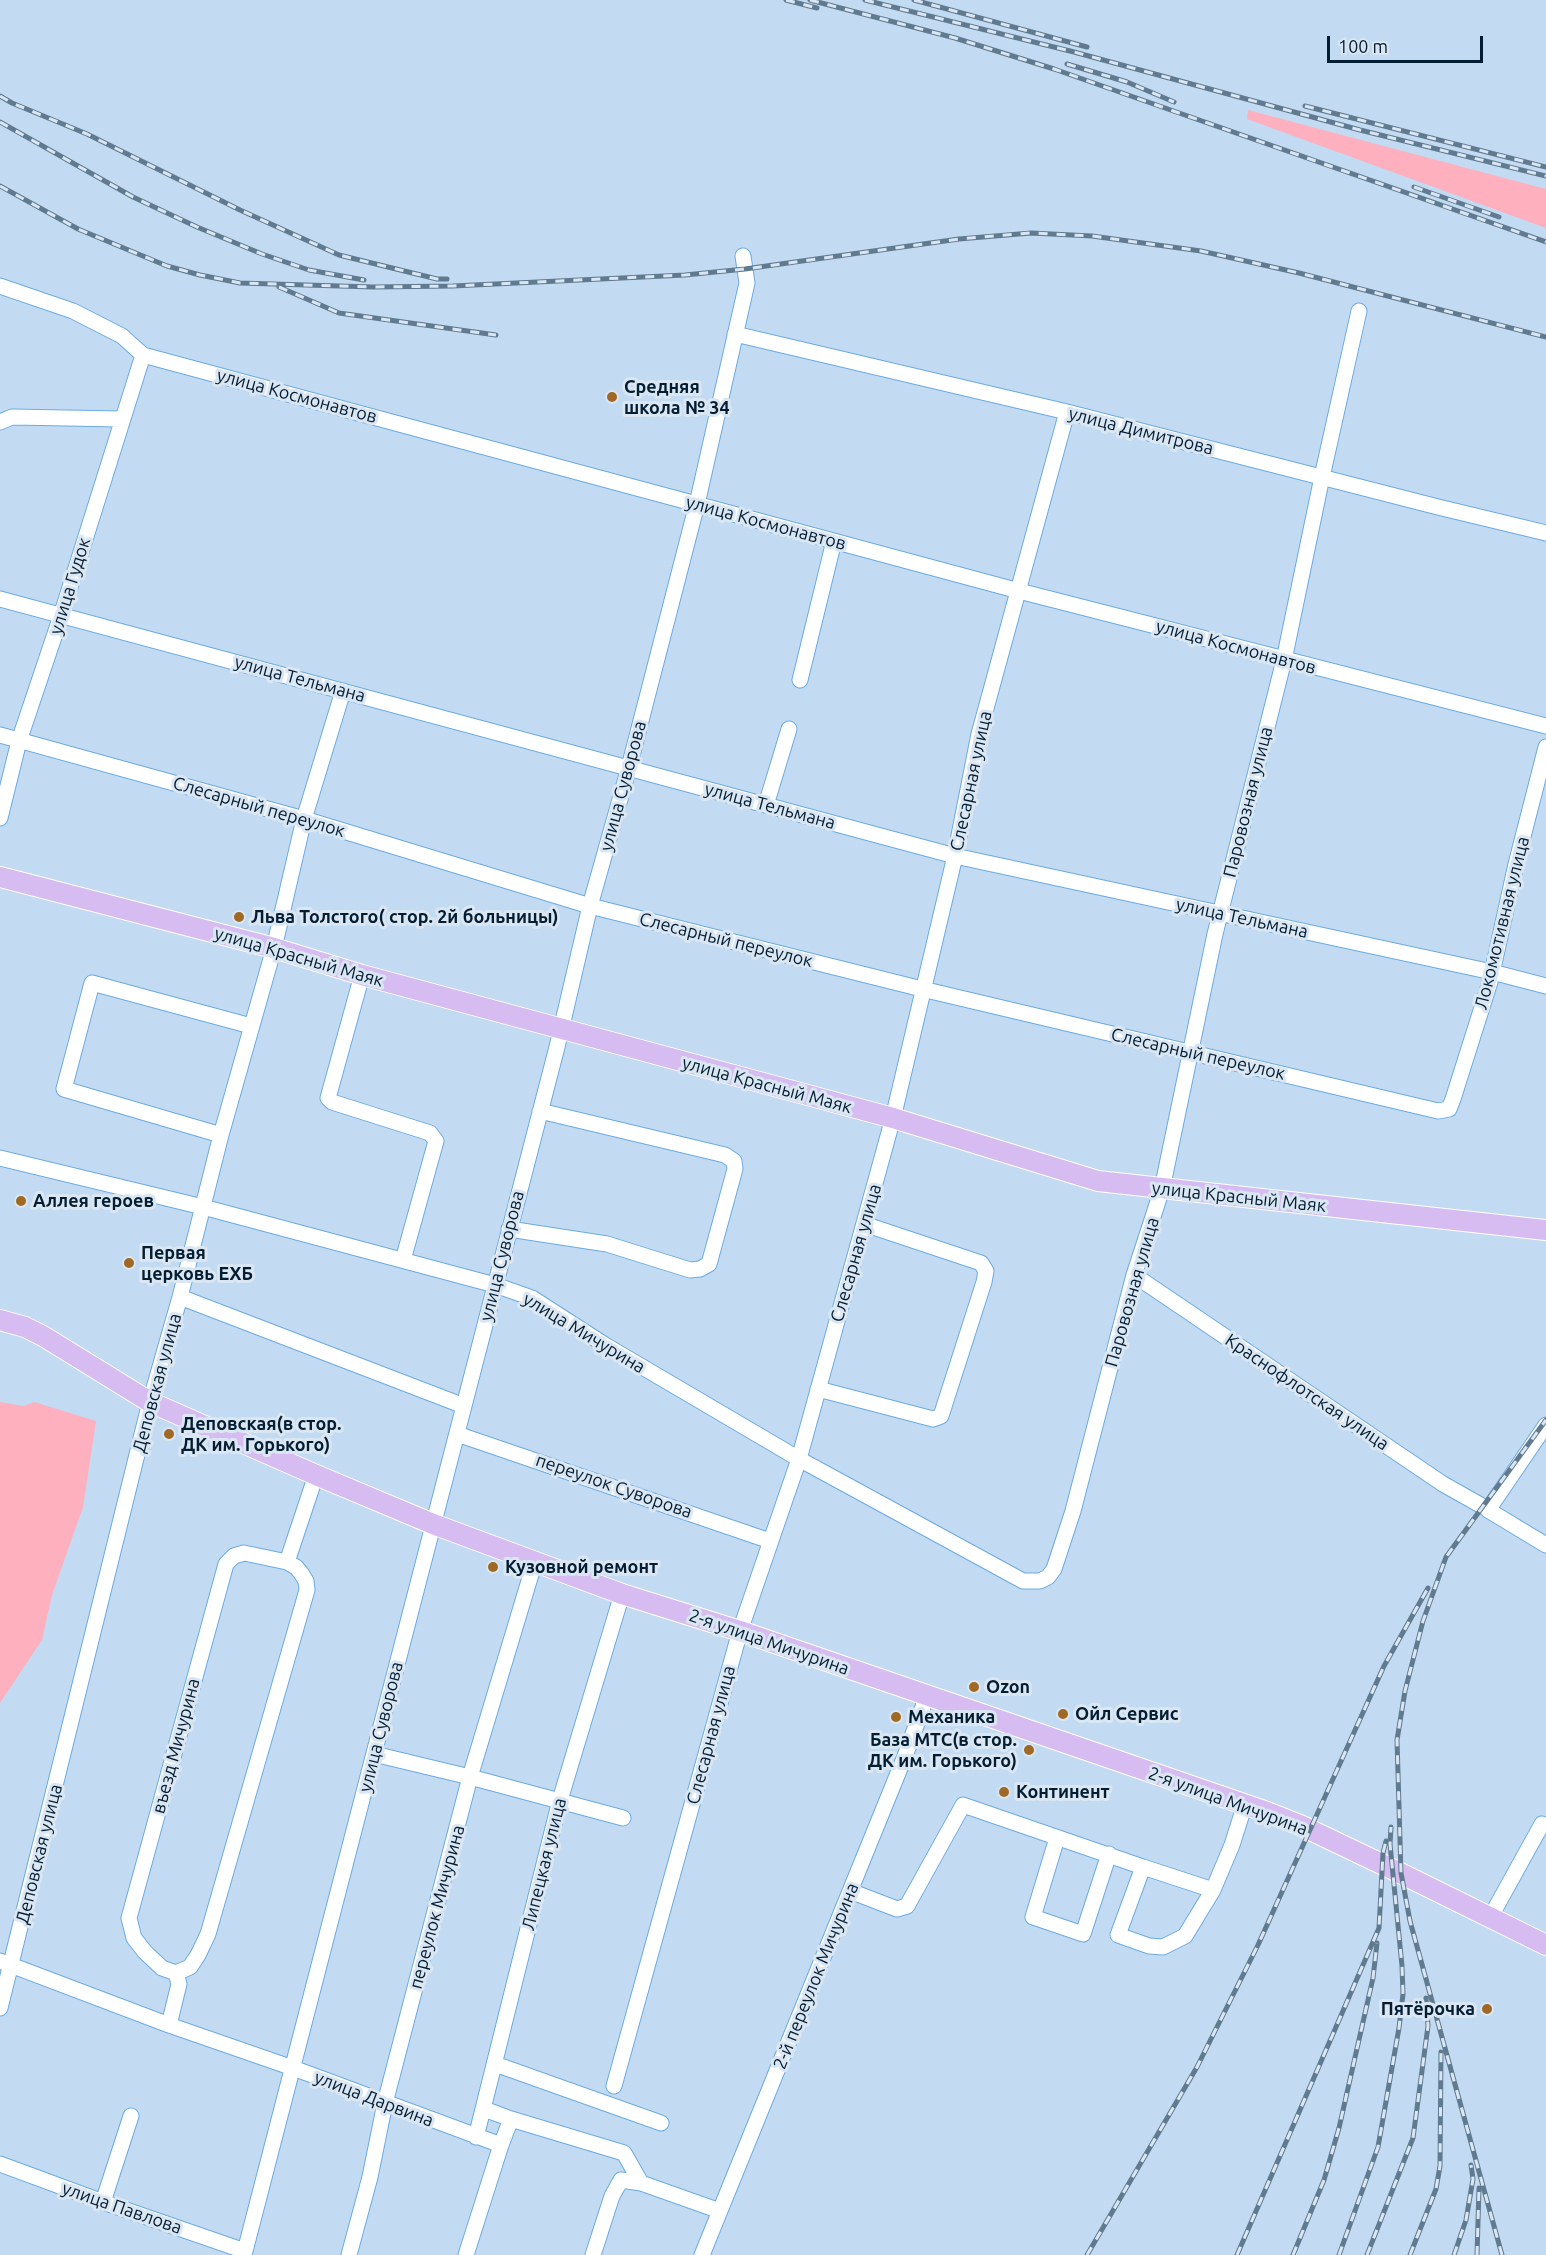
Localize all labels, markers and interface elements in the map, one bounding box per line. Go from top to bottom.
scale bar [1330,24,1486,62]
text: 100 m [1338,36,1388,56]
street label: улица Космонавтов [215,364,379,428]
place label: Средняя школа № 34 [624,376,730,418]
marker: Средняя школа № 34 [605,390,619,404]
street label: улица Димитрова [1066,403,1216,459]
street label: улица Космонавтов [684,491,848,555]
street label: улица Гудок [45,535,95,637]
street label: улица Космонавтов [1154,615,1318,679]
street label: улица Тельмана [232,651,368,707]
street label: Слесарная улица [946,709,996,853]
street label: улица Суворова [595,719,651,853]
street label: Паровозная улица [1219,724,1277,880]
street label: Слесарный переулок [170,772,348,842]
street label: улица Тельмана [702,778,838,834]
street label: Локомотивная улица [1470,834,1534,1012]
street label: улица Тельмана [1174,893,1310,943]
place label: Льва Толстого( стор. 2й больницы) [251,906,559,928]
street label: Слесарный переулок [637,908,815,972]
marker: Льва Толстого( стор. 2й больницы) [232,910,246,924]
street label: улица Красный Маяк [212,922,386,992]
street label: Слесарный переулок [1109,1023,1287,1085]
street label: улица Красный Маяк [680,1052,854,1118]
street label: улица Красный Маяк [1151,1177,1327,1217]
street label: Слесарная улица [826,1181,886,1325]
street label: улица Суворова [475,1188,529,1324]
place label: Аллея героев [33,1190,154,1212]
marker: Аллея героев [14,1194,28,1208]
street label: Паровозная улица [1100,1215,1164,1369]
place label: Первая церковь ЕХБ [141,1242,253,1284]
marker: Первая церковь ЕХБ [122,1256,136,1270]
street label: улица Мичурина [519,1288,649,1378]
street label: Деповская улица [128,1311,186,1455]
street label: Краснофлотская улица [1221,1329,1393,1455]
place label: Деповская(в стор. ДК им. Горького) [181,1413,341,1456]
marker: Деповская(в стор. ДК им. Горького) [162,1427,176,1441]
street label: переулок Суворова [533,1449,695,1523]
place label: Кузовной ремонт [505,1556,658,1578]
marker: Кузовной ремонт [486,1560,500,1574]
street label: 2-я улица Мичурина [686,1604,852,1680]
street label: улица Суворова [354,1659,408,1795]
street label: Слесарная улица [682,1663,740,1807]
street label: въезд Мичурина [148,1676,204,1816]
place label: Ozon [986,1676,1030,1698]
marker: Ozon [967,1680,981,1694]
place label: Ойл Сервис [1075,1703,1179,1725]
place label: Механика [908,1706,995,1728]
marker: Ойл Сервис [1056,1707,1070,1721]
marker: Механика [889,1710,903,1724]
place label: База МТС(в стор. ДК им. Горького) [868,1729,1017,1772]
marker: База МТС(в стор. ДК им. Горького) [1022,1743,1036,1757]
street label: 2-я улица Мичурина [1145,1762,1311,1840]
place label: Континент [1016,1781,1110,1803]
street label: Деповская улица [11,1782,67,1926]
marker: Континент [997,1785,1011,1799]
street label: Липецкая улица [517,1796,571,1932]
street label: переулок Мичурина [405,1823,469,1991]
street label: 2-й переулок Мичурина [769,1880,863,2072]
place label: Пятёрочка [1381,1998,1475,2020]
marker: Пятёрочка [1480,2002,1494,2016]
street label: улица Дарвина [311,2066,437,2132]
street label: улица Павлова [59,2177,185,2239]

